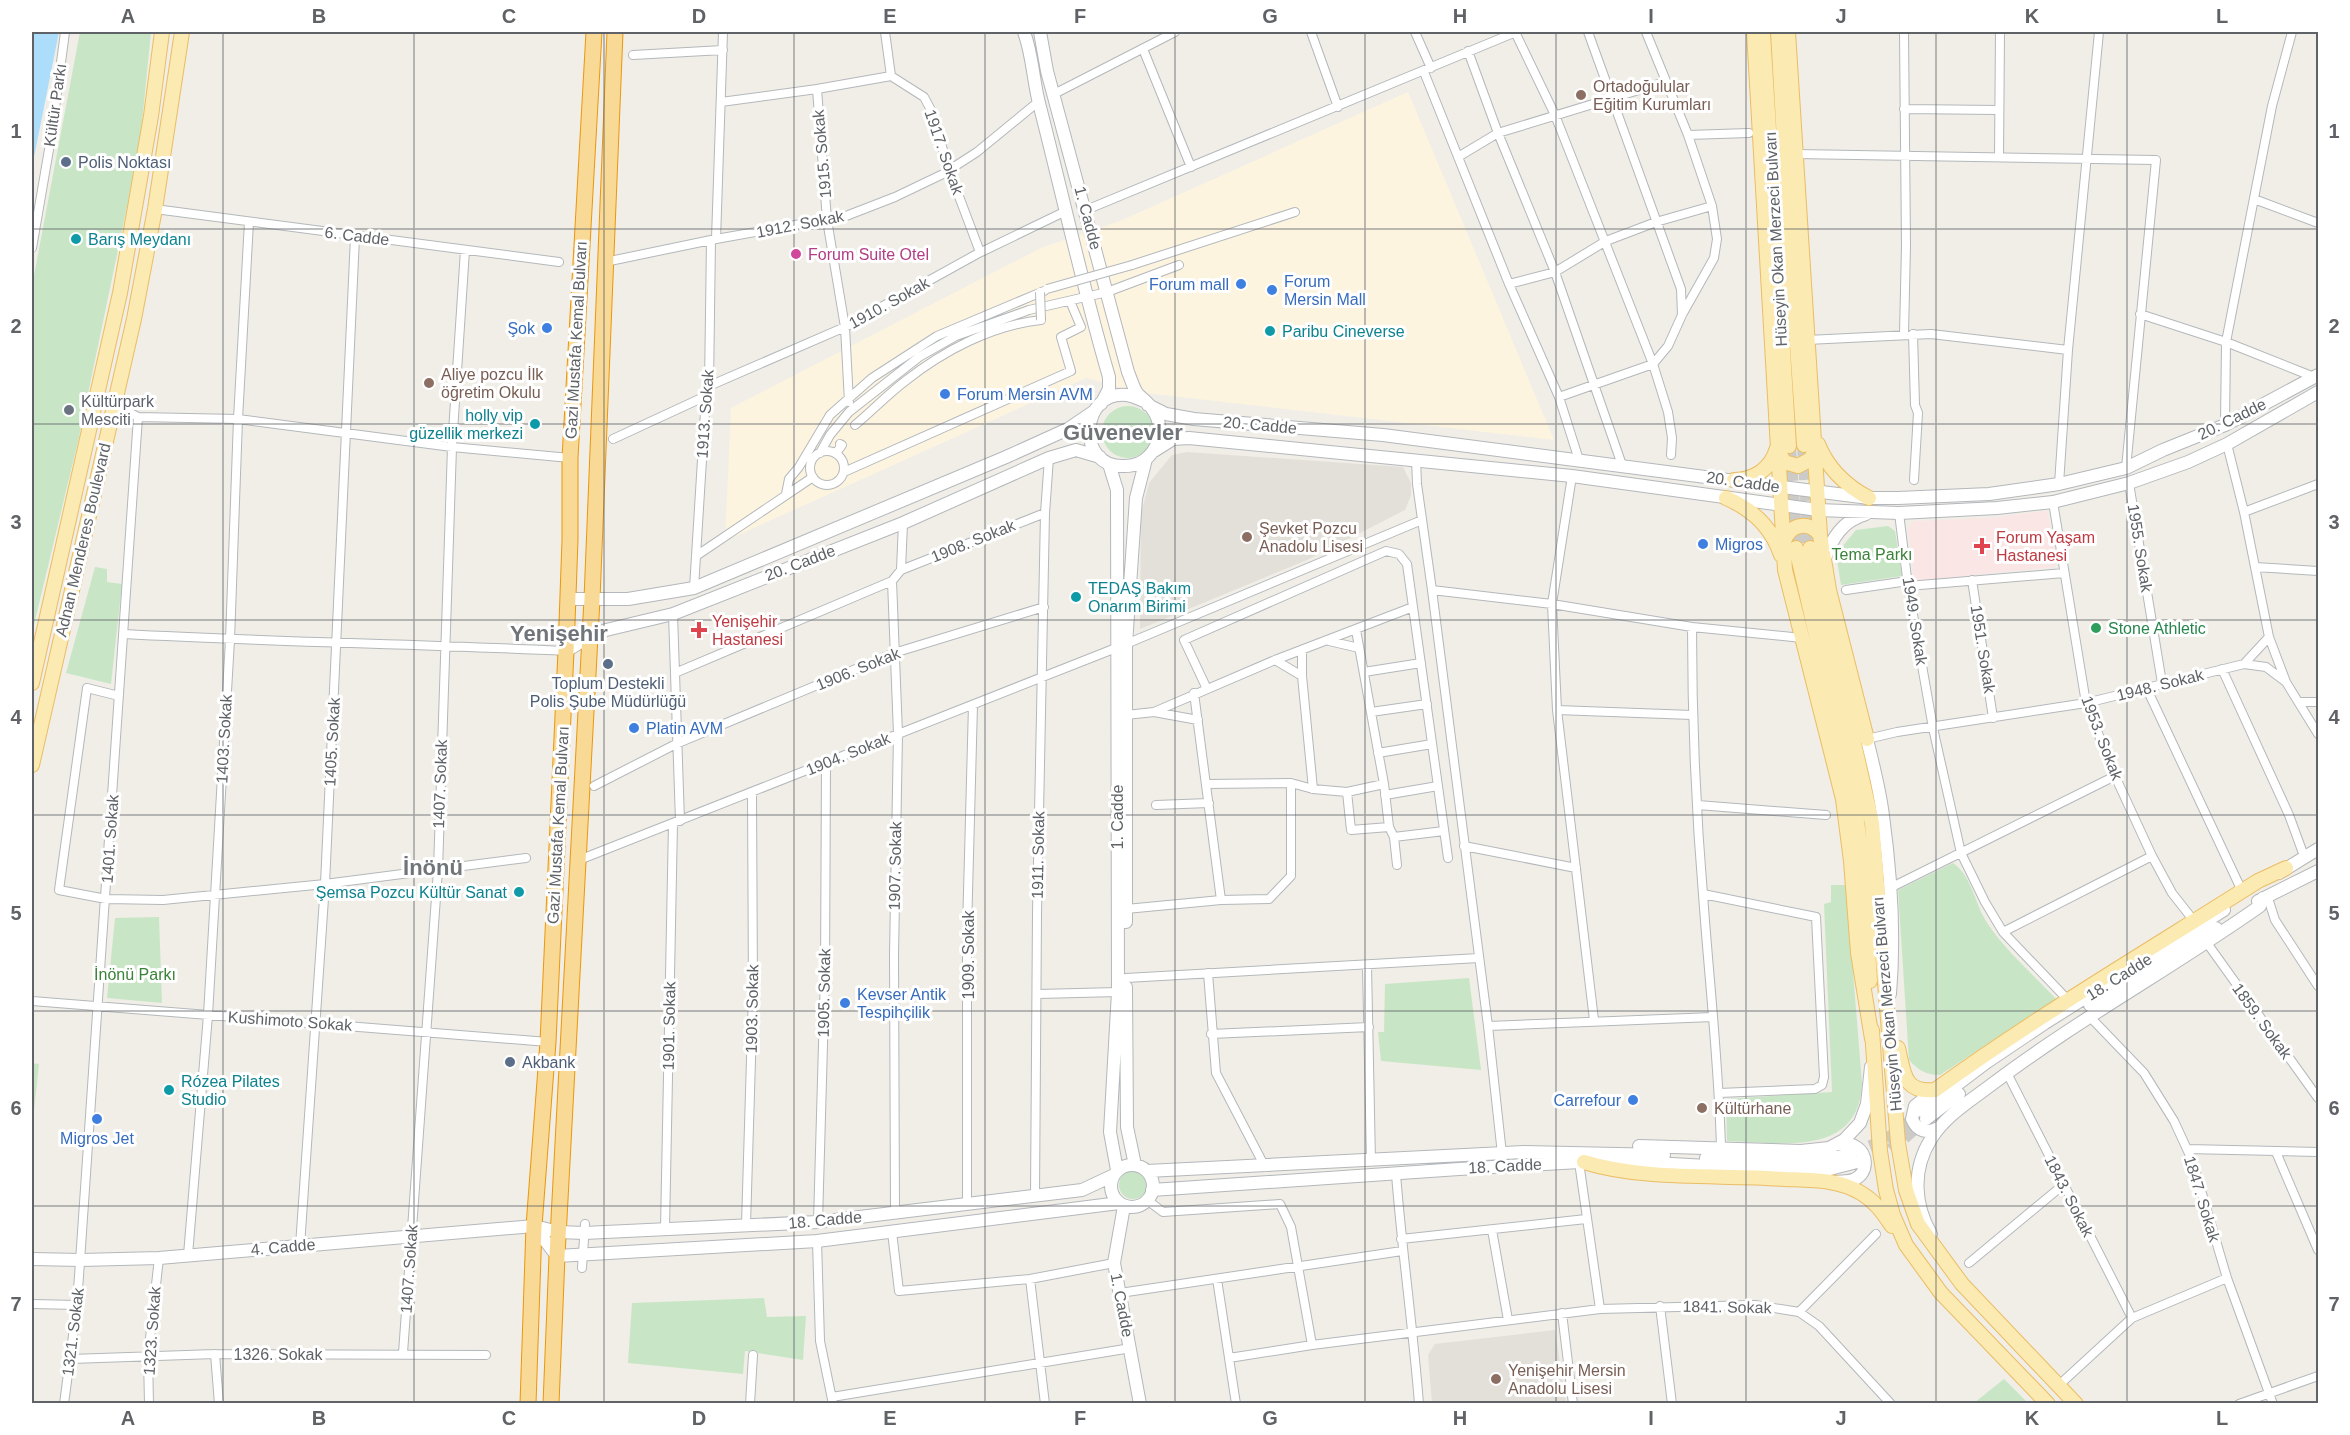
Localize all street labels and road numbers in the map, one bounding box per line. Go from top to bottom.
street label: Kültür Parkı [41,62,69,148]
street label: 1917. Sokak [921,107,967,198]
street label: 1915. Sokak [810,108,834,199]
street label: Hüseyin Okan Merzeci Bulvarı [1762,131,1790,347]
street label: 1. Cadde [1071,184,1105,252]
street label: 1912. Sokak [755,207,846,241]
street label: 6. Cadde [324,224,390,248]
street label: Gazi Mustafa Kemal Bulvarı [562,241,590,439]
street label: 1910. Sokak [846,274,933,332]
street label: 1913. Sokak [693,368,717,459]
street label: 20. Cadde [2195,395,2269,443]
street label: 20. Cadde [1222,413,1298,437]
street label: Adnan Menderes Boulevard [52,441,114,639]
street label: 20. Cadde [1705,468,1781,496]
street label: 1955. Sokak [2125,503,2156,594]
street label: 1908. Sokak [929,516,1018,566]
street label: 20. Cadde [762,542,838,584]
street label: 1949. Sokak [1900,576,1931,667]
street label: 1951. Sokak [1968,604,1999,695]
street label: 1906. Sokak [814,644,903,694]
street label: 1948. Sokak [2115,666,2206,704]
street label: 1403. Sokak [213,693,235,784]
street label: 1953. Sokak [2078,693,2126,784]
street label: 1405. Sokak [321,696,343,787]
street label: Gazi Mustafa Kemal Bulvarı [544,726,572,924]
street label: 1904. Sokak [804,729,893,779]
street label: 1407. Sokak [430,738,450,829]
street label: 1. Cadde [1109,784,1126,849]
street label: 1401. Sokak [98,793,122,884]
street label: 1911. Sokak [1029,810,1047,899]
street label: 1907. Sokak [886,820,904,911]
street label: Hüseyin Okan Merzeci Bulvarı [1869,896,1905,1112]
street label: 1909. Sokak [960,910,977,999]
street label: 1905. Sokak [815,947,833,1038]
street label: 18. Cadde [2083,950,2155,1004]
street label: 1903. Sokak [743,963,761,1054]
street label: 1901. Sokak [660,980,678,1071]
street label: 1859. Sokak [2229,980,2296,1063]
street label: Kushimoto Sokak [227,1008,354,1034]
street label: 1843. Sokak [2041,1153,2097,1240]
street label: 1847. Sokak [2181,1154,2223,1245]
street label: 18. Cadde [1468,1156,1542,1176]
street label: 18. Cadde [787,1208,863,1232]
street label: 1407. Sokak [397,1223,421,1314]
street label: 4. Cadde [250,1236,316,1258]
street label: 1. Cadde [1107,1272,1137,1339]
street label: 1323. Sokak [140,1285,164,1376]
street label: 1321. Sokak [59,1286,87,1377]
street label: 1841. Sokak [1682,1298,1773,1316]
street label: 1326. Sokak [234,1346,323,1363]

